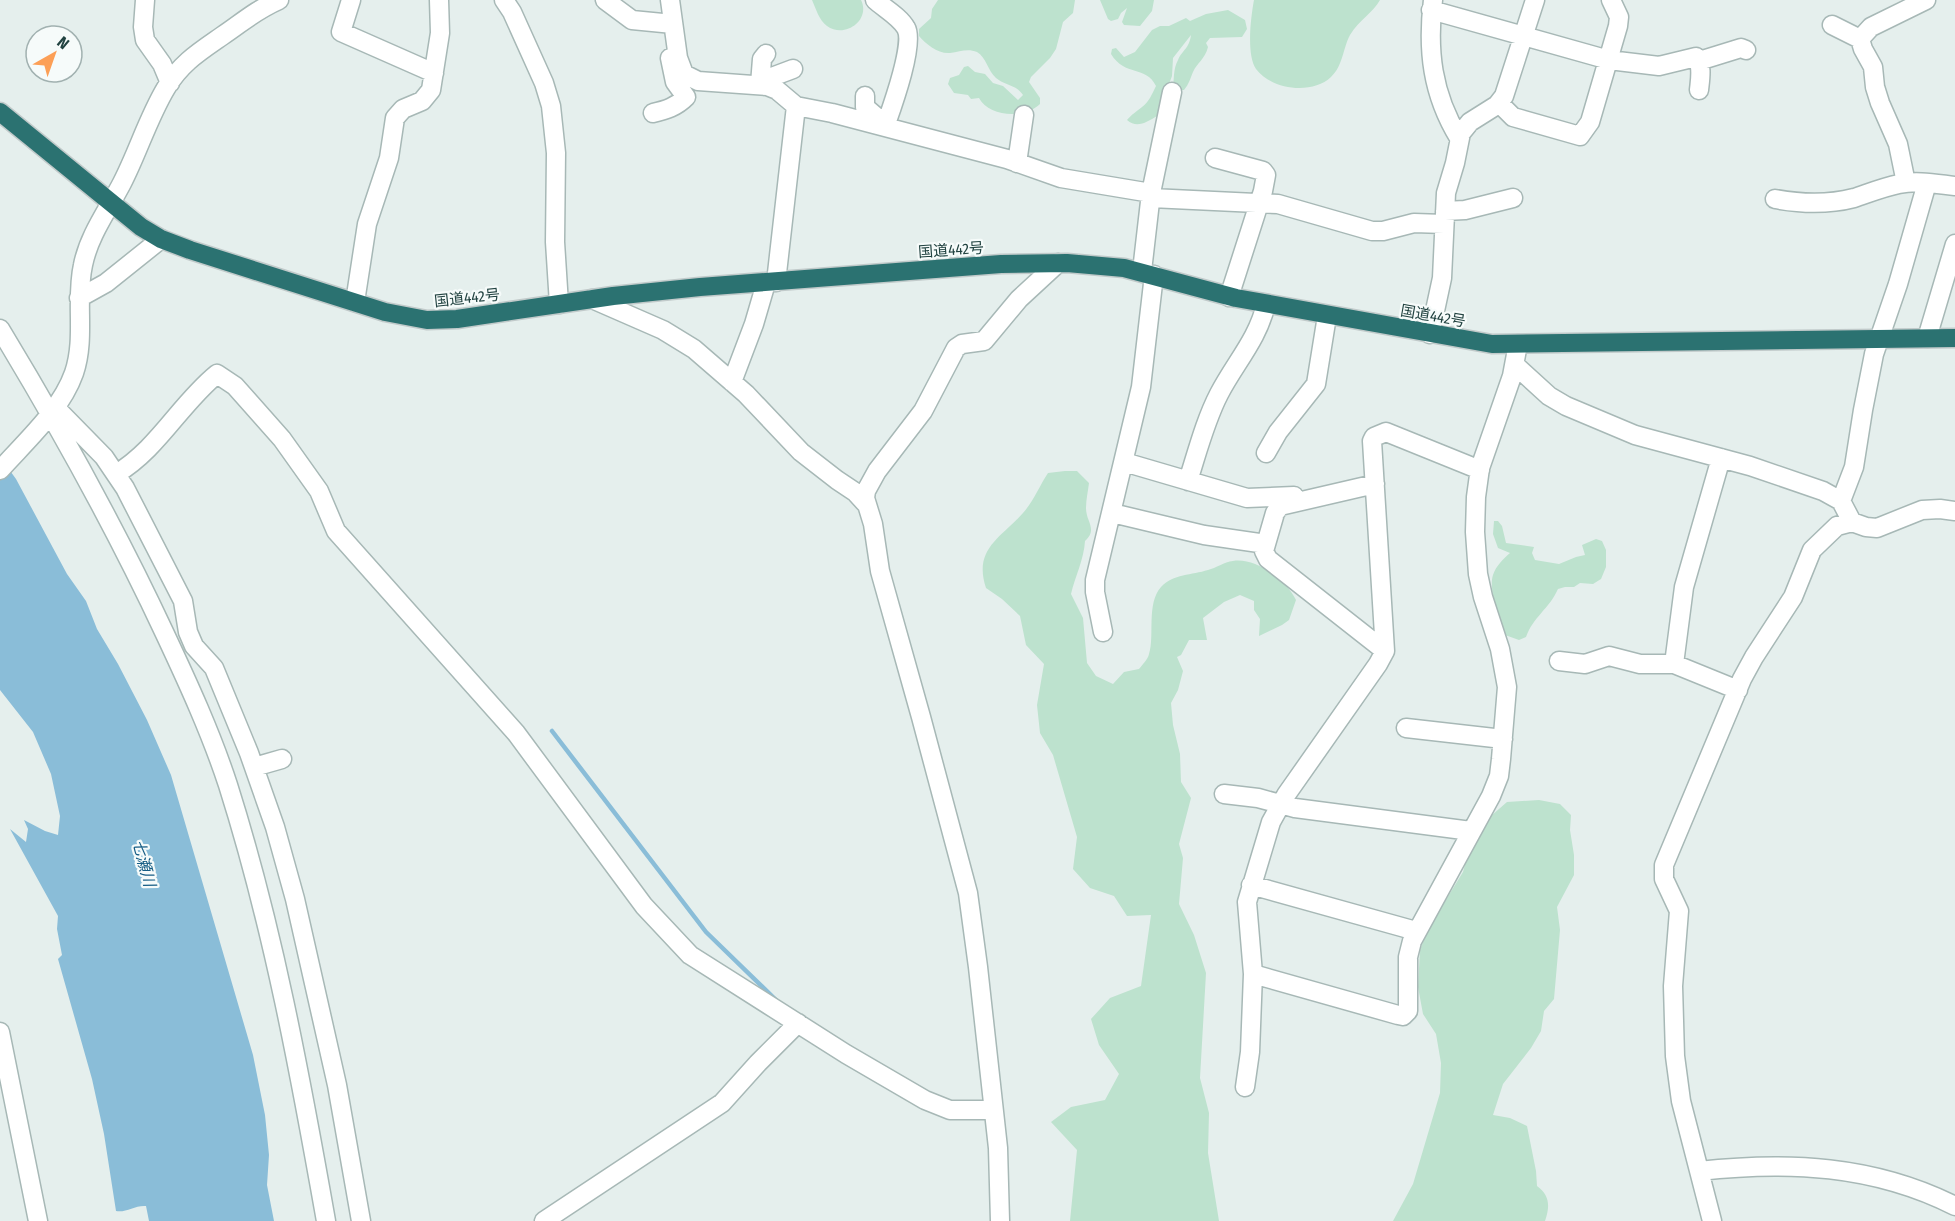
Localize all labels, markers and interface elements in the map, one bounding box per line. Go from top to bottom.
north arrow [24,24,84,84]
text: N [54,33,73,53]
street label: 国道442号 [917,239,985,261]
street label: 国道442号 [433,286,501,310]
street label: 国道442号 [1399,301,1467,331]
water label: 七瀬川 [129,837,160,891]

